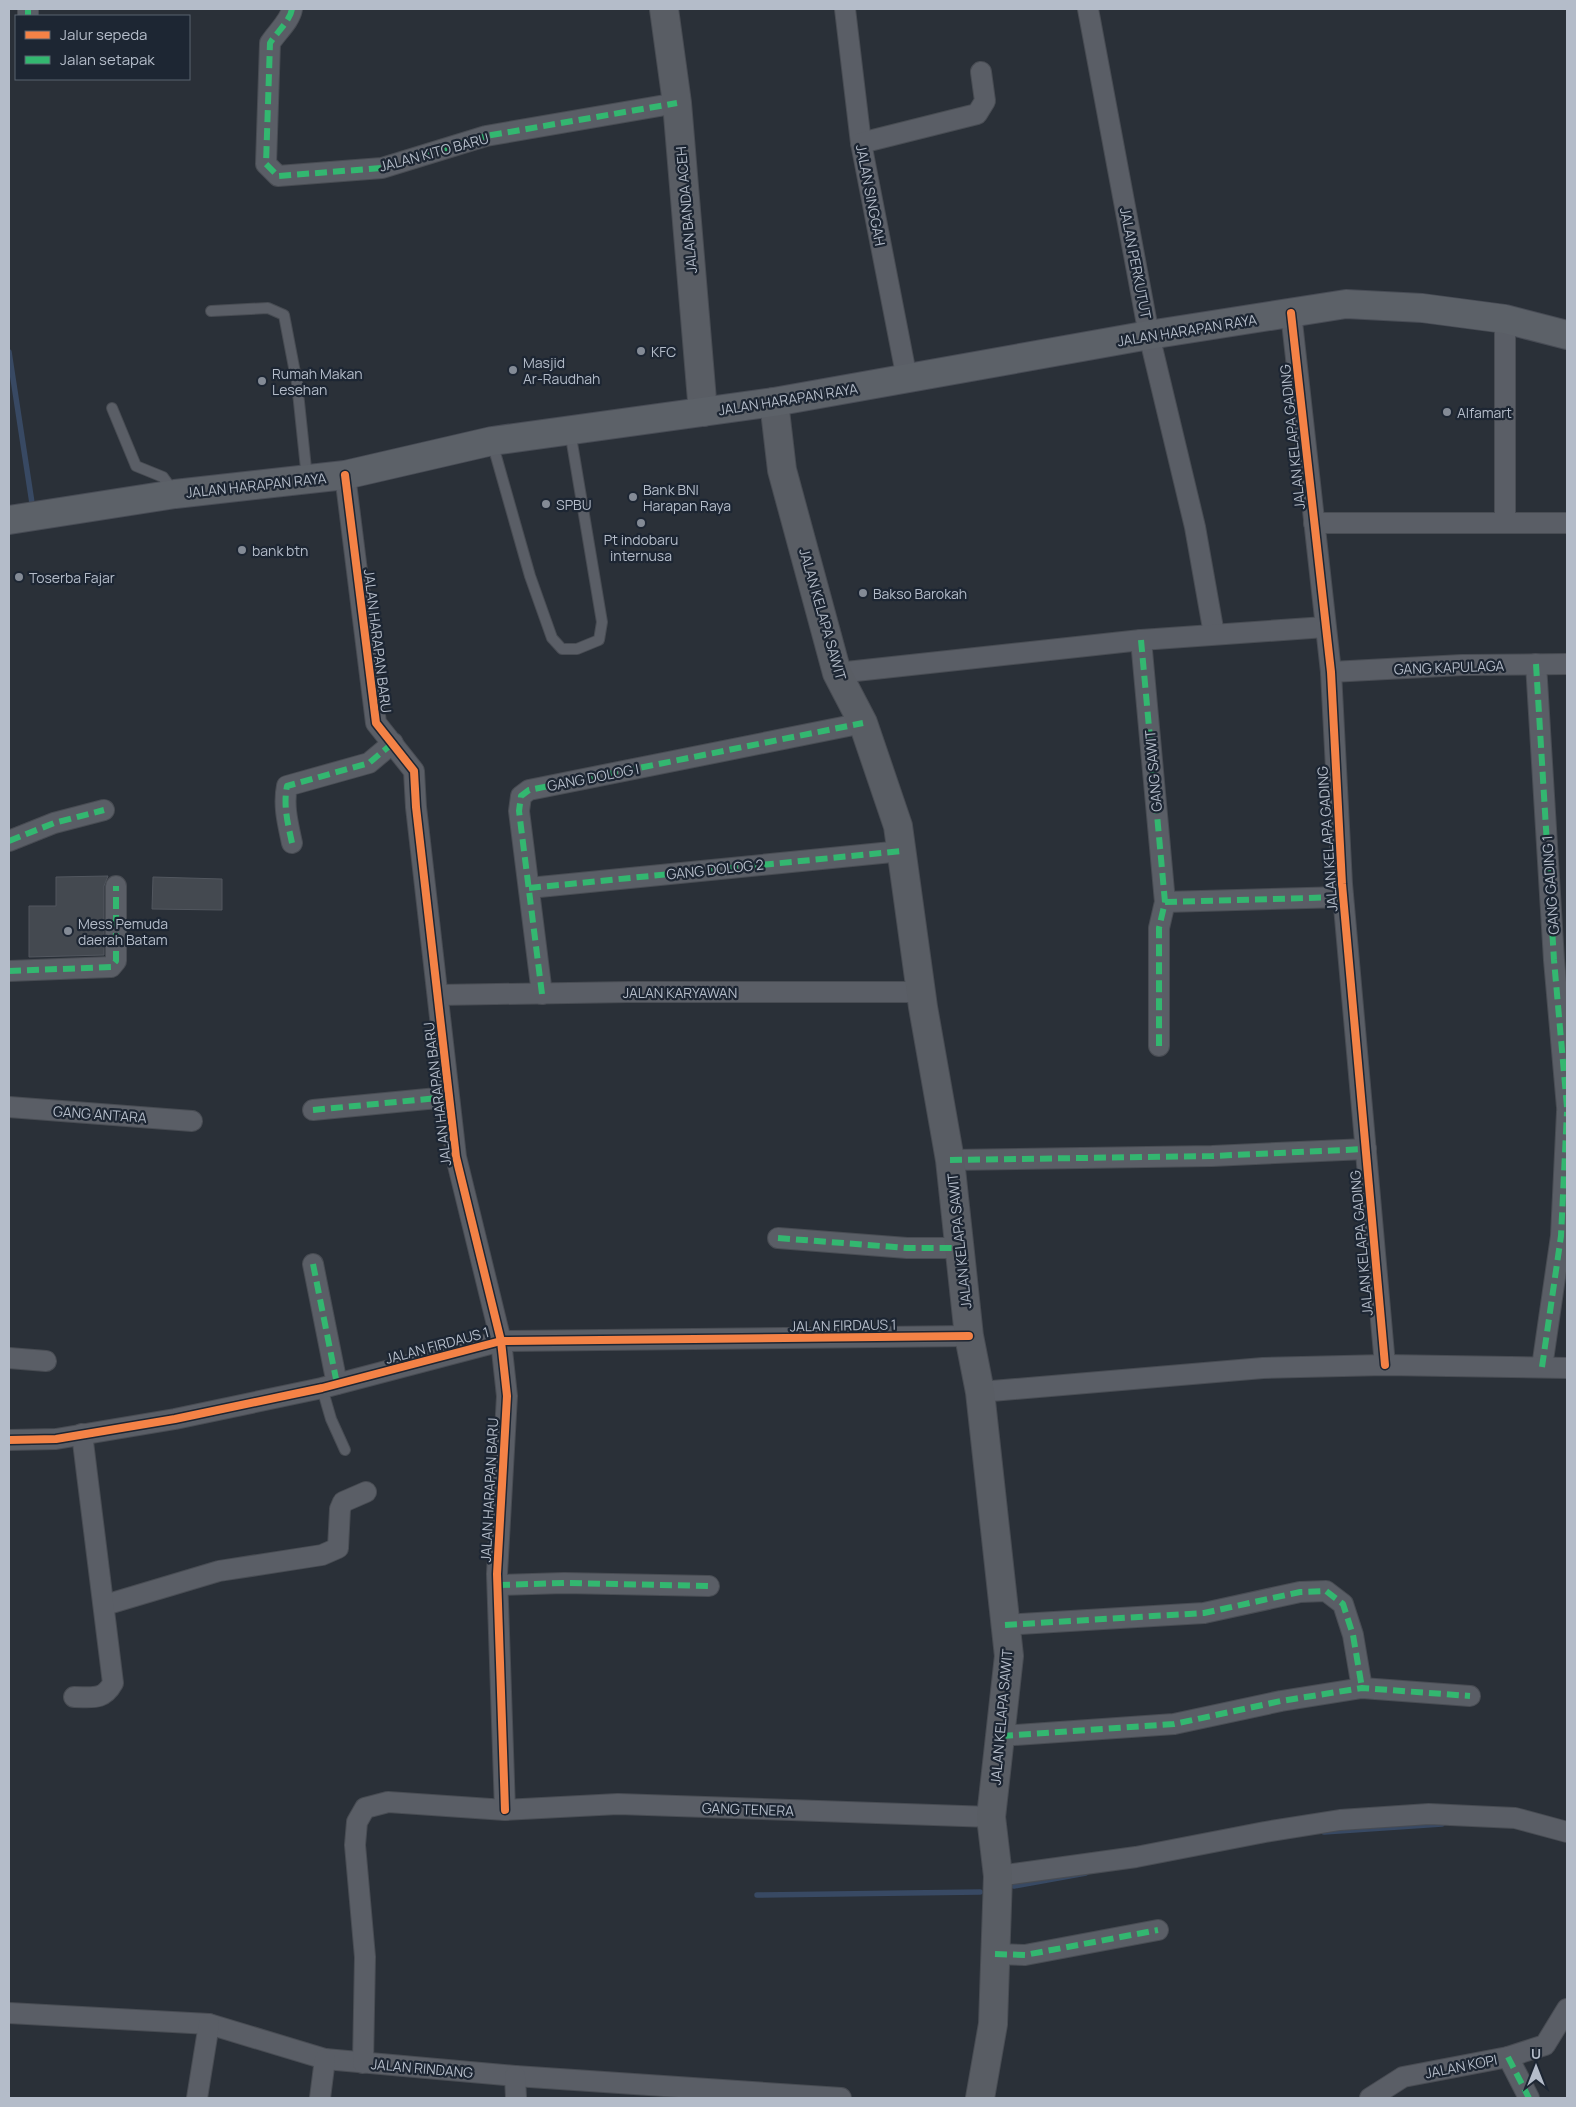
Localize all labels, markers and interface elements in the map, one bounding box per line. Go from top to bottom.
legend [15,15,190,80]
text: Jalur sepeda [60,24,147,45]
text: Jalan setapak [60,49,155,70]
street label: JALAN KITO BARU [377,128,491,176]
street label: JALAN SINGGAH [852,143,890,247]
street label: JALAN BANDA ACEH [671,146,701,274]
street label: JALAN PERKUTUT [1116,206,1156,321]
street label: JALAN HARAPAN RAYA [1116,310,1258,350]
place label: KFC [651,342,676,361]
marker: KFC [635,345,647,357]
place label: Masjid Ar-Raudhah [523,353,600,388]
street label: JALAN KELAPA GADING [1275,363,1309,510]
place label: Rumah Makan Lesehan [272,364,363,399]
marker: Masjid Ar-Raudhah [507,364,519,376]
marker: Rumah Makan Lesehan [256,375,268,387]
street label: JALAN HARAPAN RAYA [717,379,859,419]
place label: Alfamart [1457,403,1512,422]
marker: Alfamart [1441,406,1453,418]
street label: JALAN HARAPAN RAYA [185,468,327,502]
place label: Bank BNI Harapan Raya [643,480,731,515]
marker: Bank BNI Harapan Raya [627,491,639,503]
place label: SPBU [556,495,592,514]
marker: SPBU [540,498,552,510]
marker: Pt indobaru internusa [635,517,647,529]
place label: Pt indobaru internusa [604,530,678,565]
place label: bank btn [252,541,308,560]
marker: bank btn [236,544,248,556]
street label: JALAN KELAPA SAWIT [795,546,851,683]
place label: Toserba Fajar [29,568,115,587]
street label: JALAN HARAPAN BARU [360,568,396,714]
marker: Toserba Fajar [13,571,25,583]
place label: Bakso Barokah [873,584,967,603]
marker: Bakso Barokah [857,587,869,599]
street label: GANG KAPULAGA [1394,656,1505,678]
street label: GANG SAWIT [1140,729,1166,813]
street label: GANG DOLOG I [545,759,641,795]
street label: JALAN KELAPA GADING [1312,765,1342,912]
street label: GANG GADING 1 [1537,835,1563,935]
street label: GANG DOLOG 2 [665,854,765,884]
place label: Mess Pemuda daerah Batam [78,914,168,949]
marker: Mess Pemuda daerah Batam [62,925,74,937]
street label: JALAN KARYAWAN [623,983,737,1002]
street label: JALAN HARAPAN BARU [419,1021,455,1167]
street label: GANG ANTARA [53,1101,148,1127]
street label: JALAN KELAPA GADING [1345,1169,1377,1316]
street label: JALAN KELAPA SAWIT [942,1172,976,1310]
street label: JALAN FIRDAUS 1 [790,1315,896,1335]
street label: JALAN FIRDAUS 1 [383,1322,491,1368]
street label: JALAN HARAPAN BARU [476,1417,502,1563]
street label: JALAN KELAPA SAWIT [986,1648,1016,1786]
street label: GANG TENERA [702,1798,795,1820]
north arrow [1511,2042,1561,2092]
text: U [1531,2044,1541,2063]
street label: JALAN KOPI [1423,2050,1499,2082]
street label: JALAN RINDANG [370,2054,474,2082]

